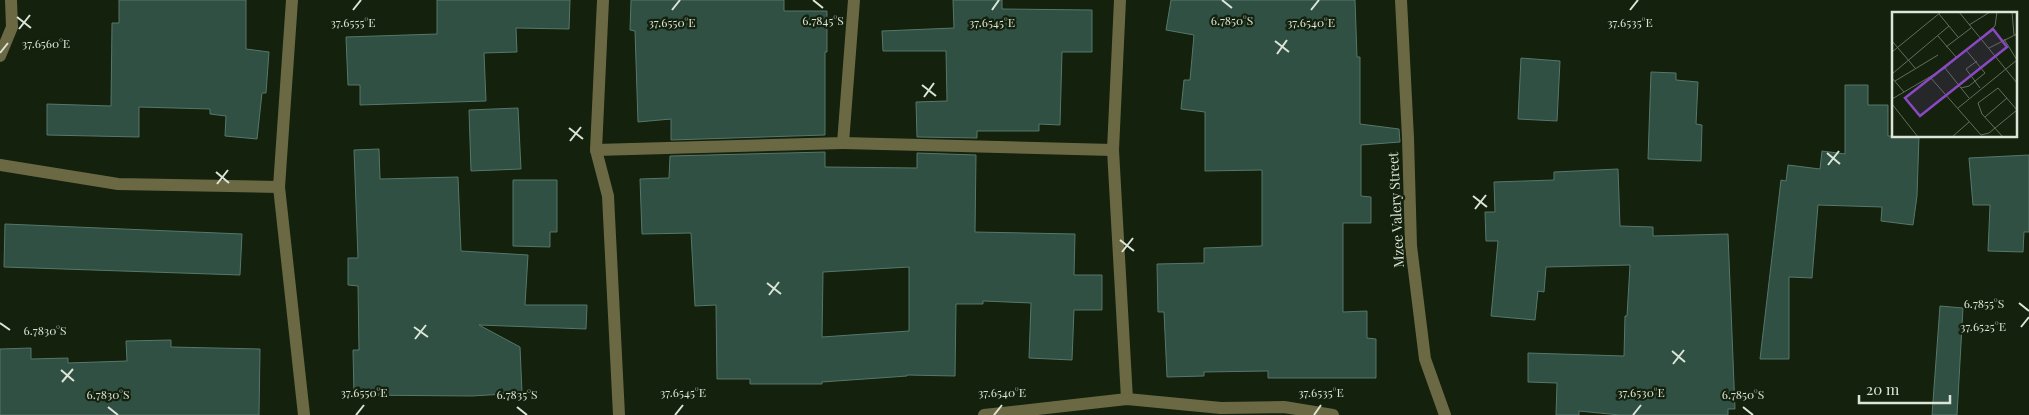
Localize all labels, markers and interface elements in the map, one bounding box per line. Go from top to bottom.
text: 6.7845°S [802,12,844,28]
text: 6.7850°S [1211,12,1253,28]
inset map [1892,12,2016,138]
text: 37.6555°E [330,14,376,30]
text: 37.6550°E [648,14,696,30]
text: 37.6545°E [969,14,1015,30]
text: 37.6540°E [1287,14,1335,30]
text: 37.6535°E [1607,14,1653,30]
text: 37.6560°E [22,35,70,51]
street label: Mzee Valery Street [1383,151,1408,268]
text: 6.7855°S [1964,295,2004,311]
text: 37.6525°E [1960,318,2006,334]
text: 6.7830°S [24,322,66,338]
scale bar [1859,372,1950,404]
text: 20 m [1866,379,1900,399]
text: 37.6550°E [340,384,388,400]
text: 37.6545°E [660,384,706,400]
text: 37.6540°E [978,384,1026,400]
text: 37.6535°E [1298,384,1344,400]
text: 37.6530°E [1617,384,1665,400]
text: 6.7830°S [87,386,129,402]
text: 6.7835°S [497,386,537,402]
text: 6.7850°S [1722,386,1764,402]

